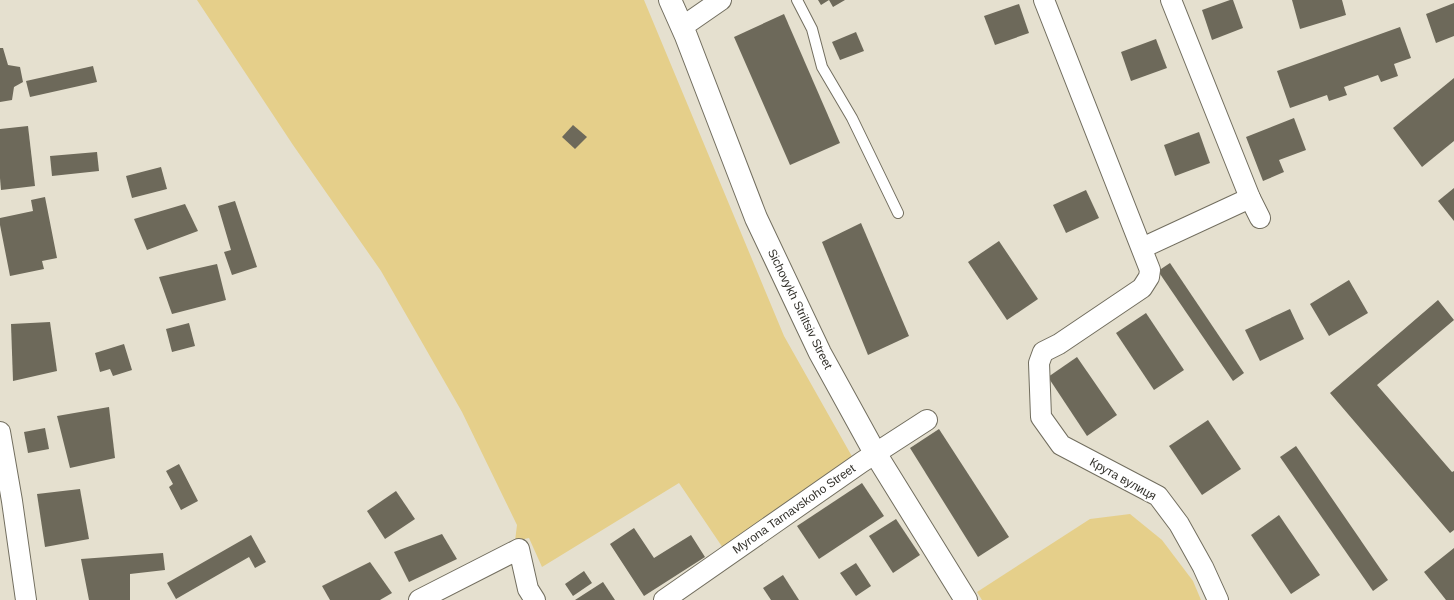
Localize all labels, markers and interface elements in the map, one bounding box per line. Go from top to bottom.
street label: Sichovykh Striltsiv Street [765,247,836,372]
street label: Крута вулиця [1087,455,1159,503]
street label: Myrona Tarnavskoho Street [730,461,859,557]

